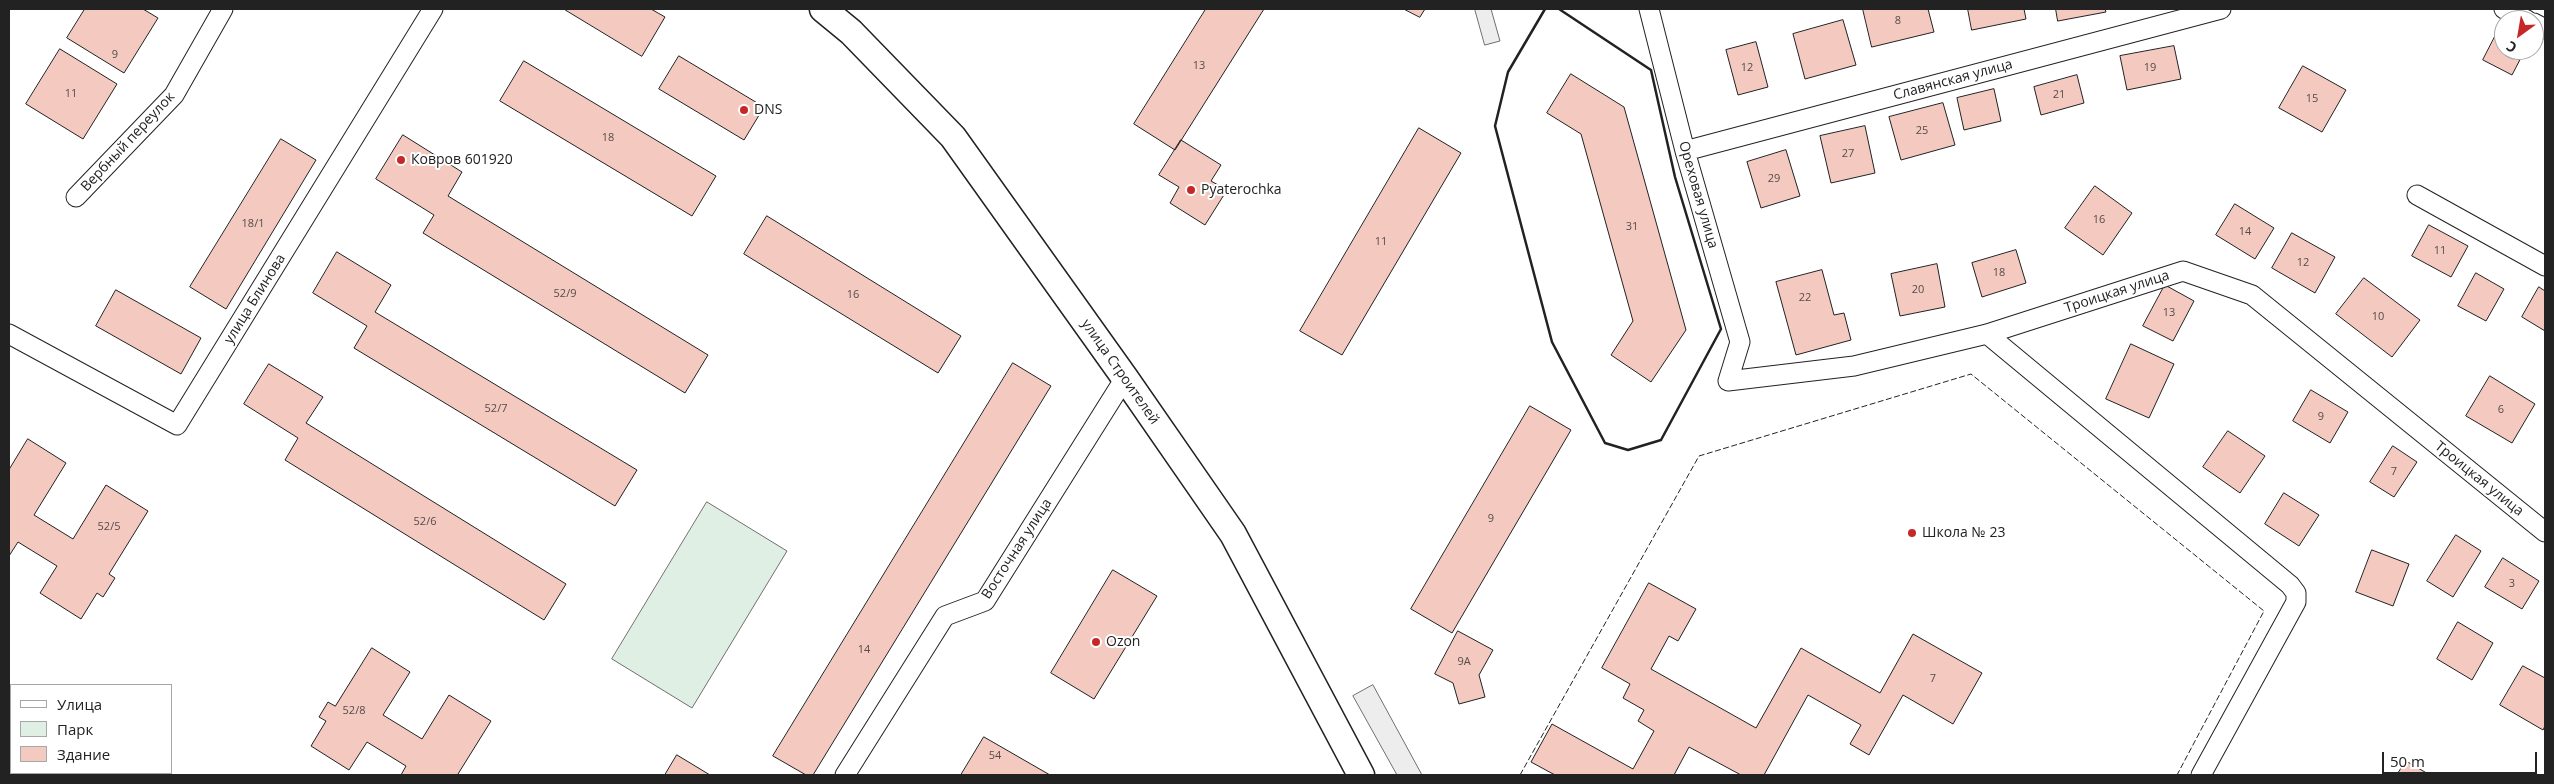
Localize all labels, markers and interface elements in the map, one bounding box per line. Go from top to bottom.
north arrow [2494,10,2544,60]
house number: 8 [1895,14,1901,28]
text: С [2503,37,2520,58]
house number: 9 [112,48,118,62]
street label: Славянская улица [1892,56,2014,104]
house number: 13 [1193,59,1205,73]
house number: 12 [1741,61,1753,75]
house number: 19 [2144,61,2156,75]
house number: 11 [65,87,77,101]
house number: 21 [2053,88,2065,102]
street label: Вербный переулок [78,89,178,195]
house number: 15 [2306,92,2318,106]
place label: DNS [754,102,782,118]
marker: DNS [738,104,750,116]
house number: 25 [1916,124,1928,138]
house number: 18 [602,131,614,145]
street label: Ореховая улица [1675,139,1721,251]
house number: 27 [1842,147,1854,161]
place label: Ковров 601920 [411,152,513,168]
marker: Ковров 601920 [395,154,407,166]
house number: 29 [1768,172,1780,186]
place label: Pyaterochka [1201,182,1282,198]
marker: Pyaterochka [1185,184,1197,196]
house number: 16 [2093,213,2105,227]
house number: 18/1 [242,217,264,231]
house number: 31 [1626,220,1638,234]
house number: 14 [2239,225,2251,239]
house number: 11 [1375,235,1387,249]
house number: 11 [2434,244,2446,258]
street label: улица Блинова [221,251,289,347]
house number: 12 [2297,256,2309,270]
house number: 18 [1993,266,2005,280]
street label: Троицкая улица [2062,267,2172,317]
house number: 20 [1912,283,1924,297]
house number: 52/9 [554,287,576,301]
house number: 16 [847,288,859,302]
house number: 22 [1799,291,1811,305]
house number: 13 [2163,306,2175,320]
house number: 10 [2372,310,2384,324]
street label: улица Строителей [1077,316,1163,428]
house number: 52/7 [485,402,507,416]
house number: 6 [2498,403,2504,417]
house number: 9 [2318,410,2324,424]
street label: Троицкая улица [2431,438,2527,520]
house number: 7 [2391,465,2397,479]
street label: Восточная улица [978,496,1056,602]
house number: 9 [1488,512,1494,526]
house number: 52/6 [414,515,436,529]
house number: 52/5 [98,520,120,534]
place label: Школа № 23 [1922,525,2005,541]
marker: Школа № 23 [1906,527,1918,539]
house number: 3 [2509,577,2515,591]
place label: Ozon [1106,634,1140,650]
marker: Ozon [1090,636,1102,648]
house number: 14 [858,643,870,657]
house number: 9А [1457,655,1471,669]
house number: 7 [1930,672,1936,686]
legend [10,684,172,774]
text: Улица [57,694,102,714]
house number: 52/8 [343,704,365,718]
text: Парк [57,719,93,739]
scale bar [2384,742,2539,774]
text: Здание [57,744,110,764]
house number: 54 [989,749,1001,763]
text: 50 m [2390,751,2425,771]

